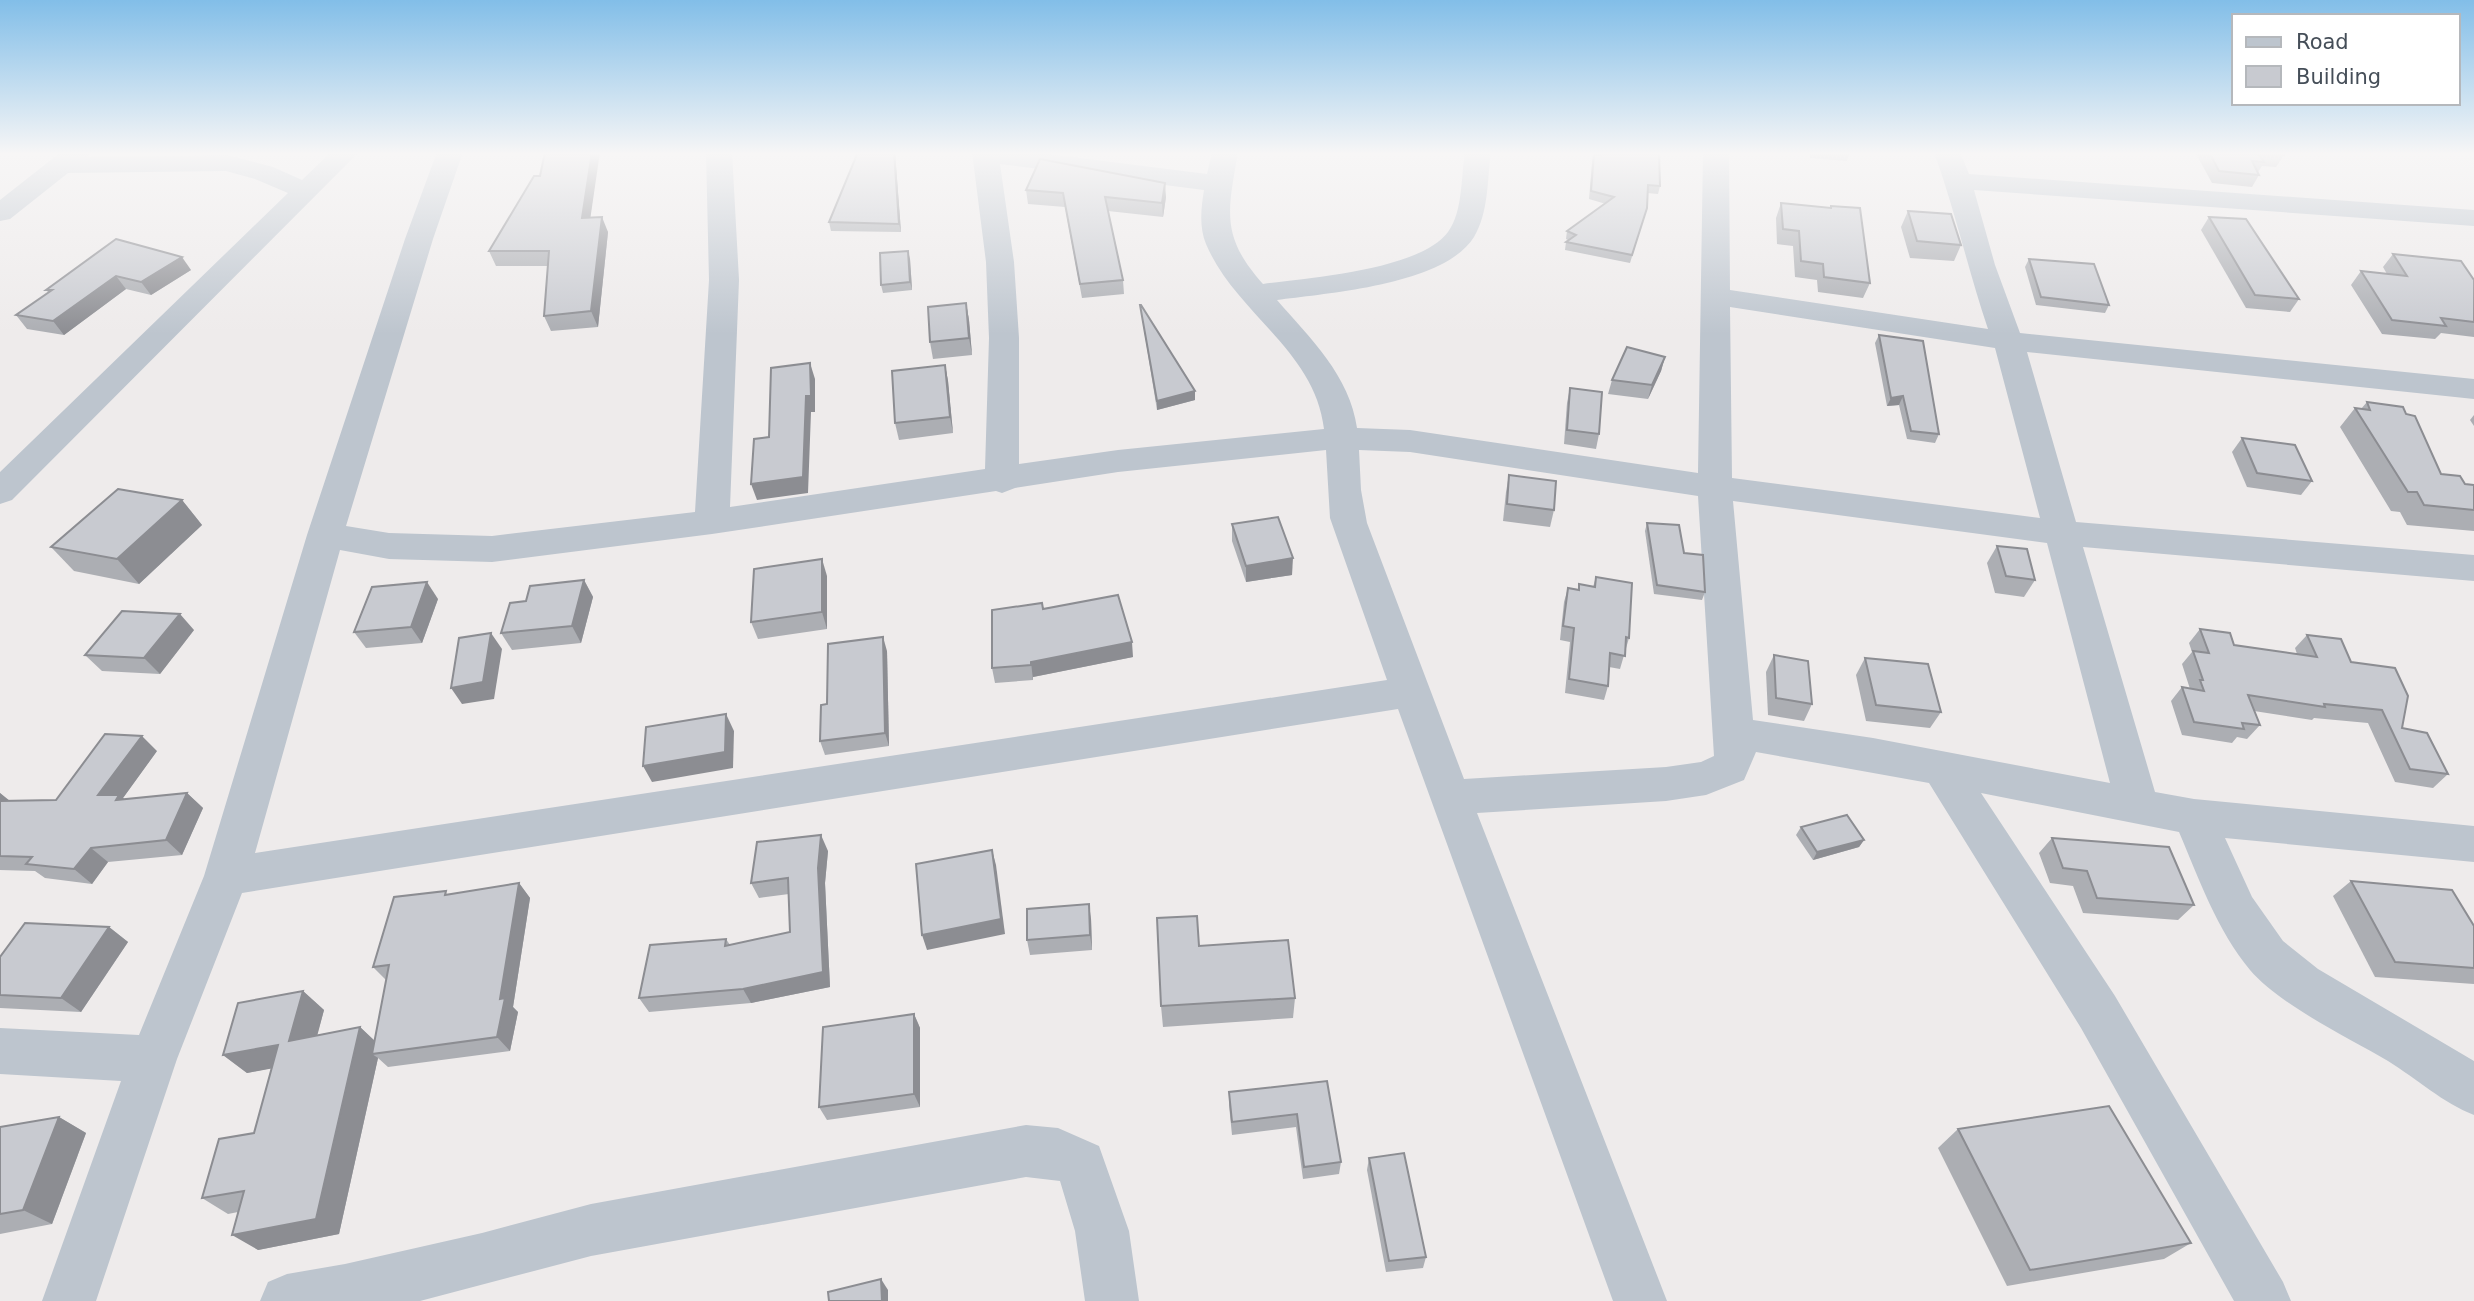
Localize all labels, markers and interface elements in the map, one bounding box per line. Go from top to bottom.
legend [2232,14,2460,105]
text: Road [2296,30,2349,54]
text: Building [2296,65,2381,89]

